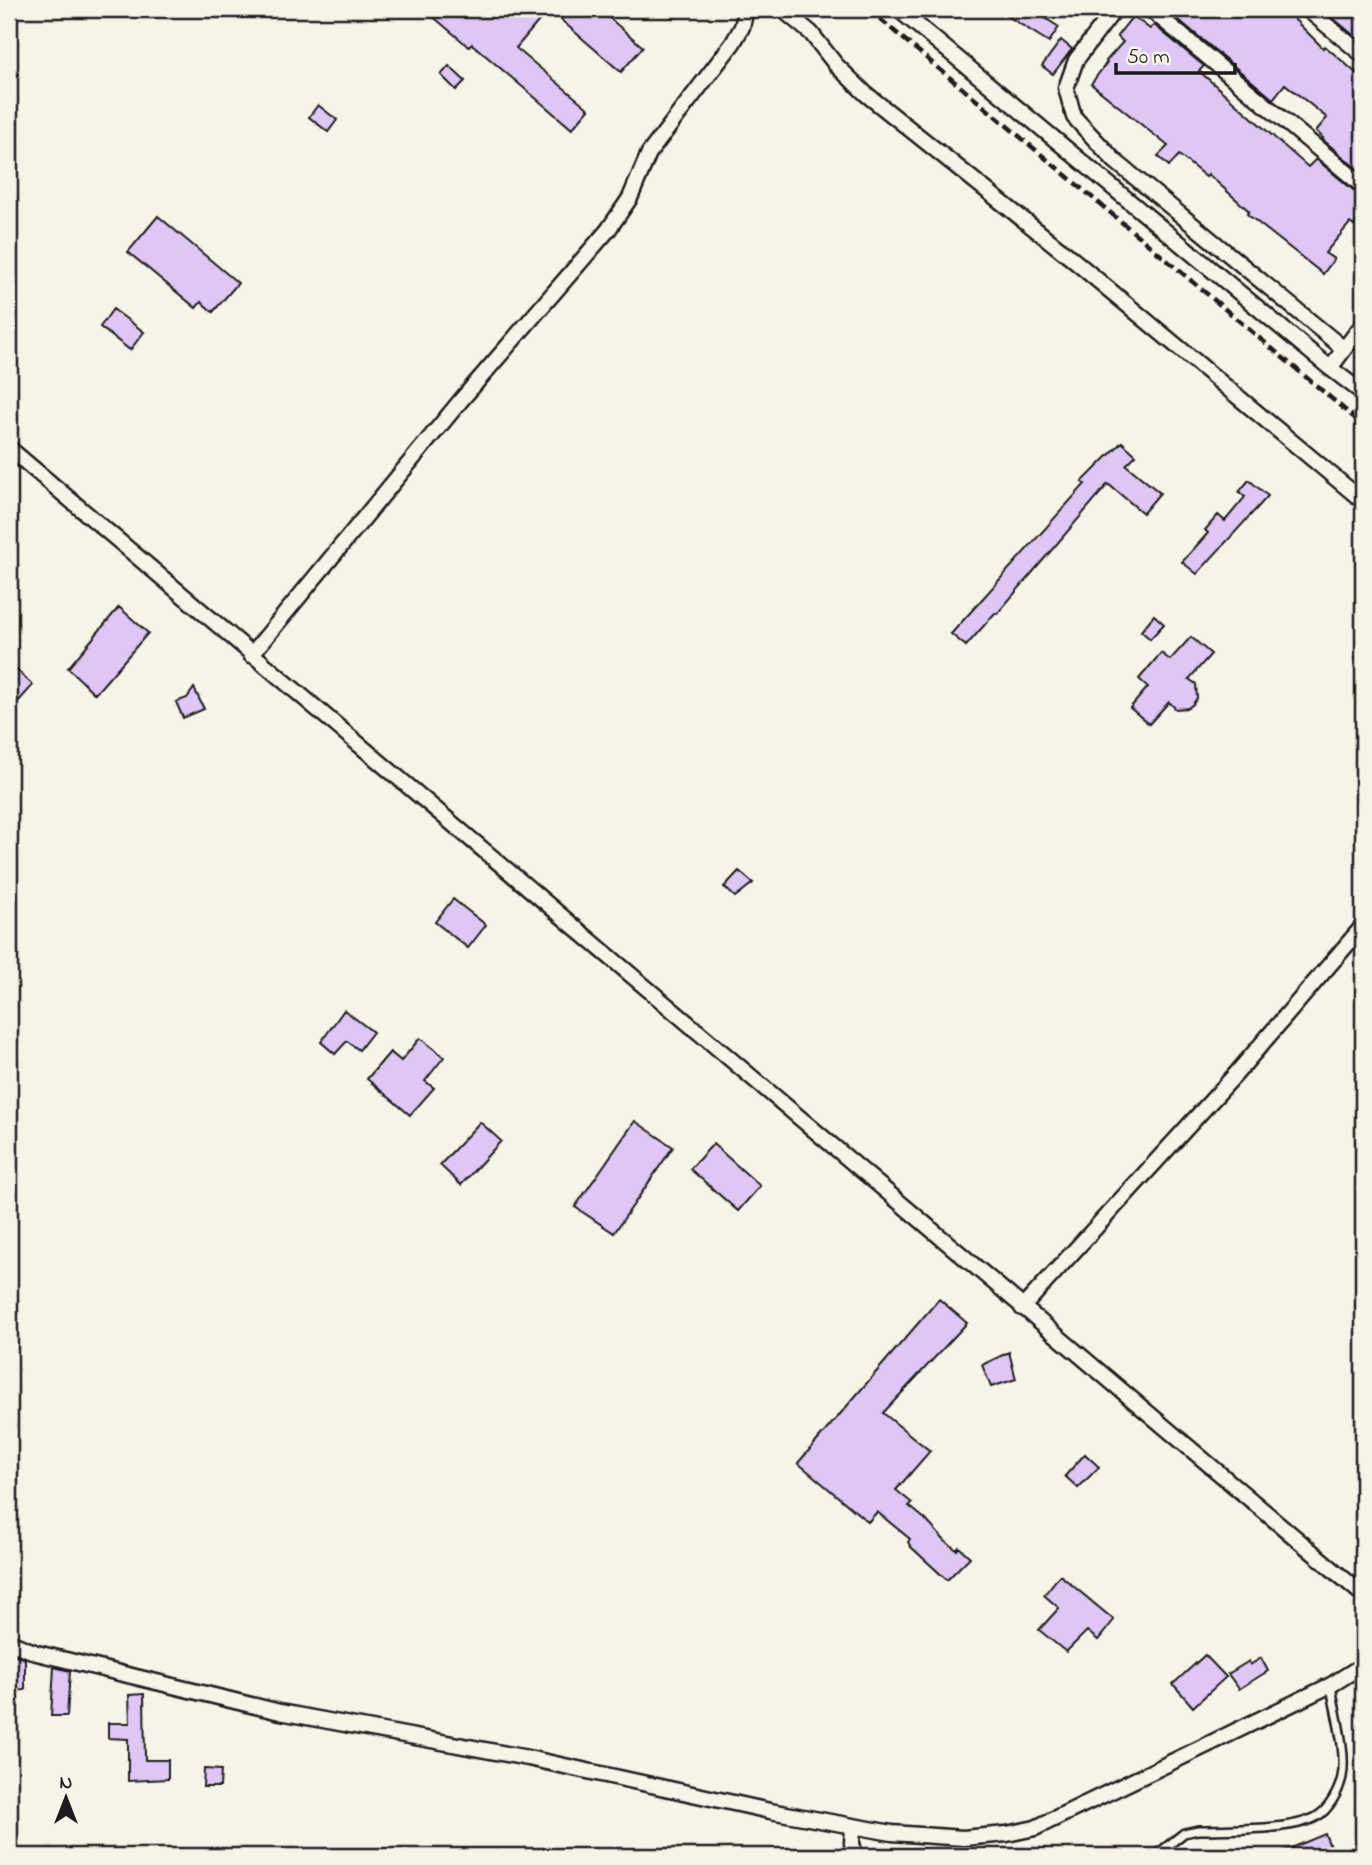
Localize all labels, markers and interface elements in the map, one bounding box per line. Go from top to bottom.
scale bar [1116,32,1236,76]
text: 50 m [1127,43,1170,73]
north arrow [32,1764,102,1834]
text: N [60,1770,73,1797]

